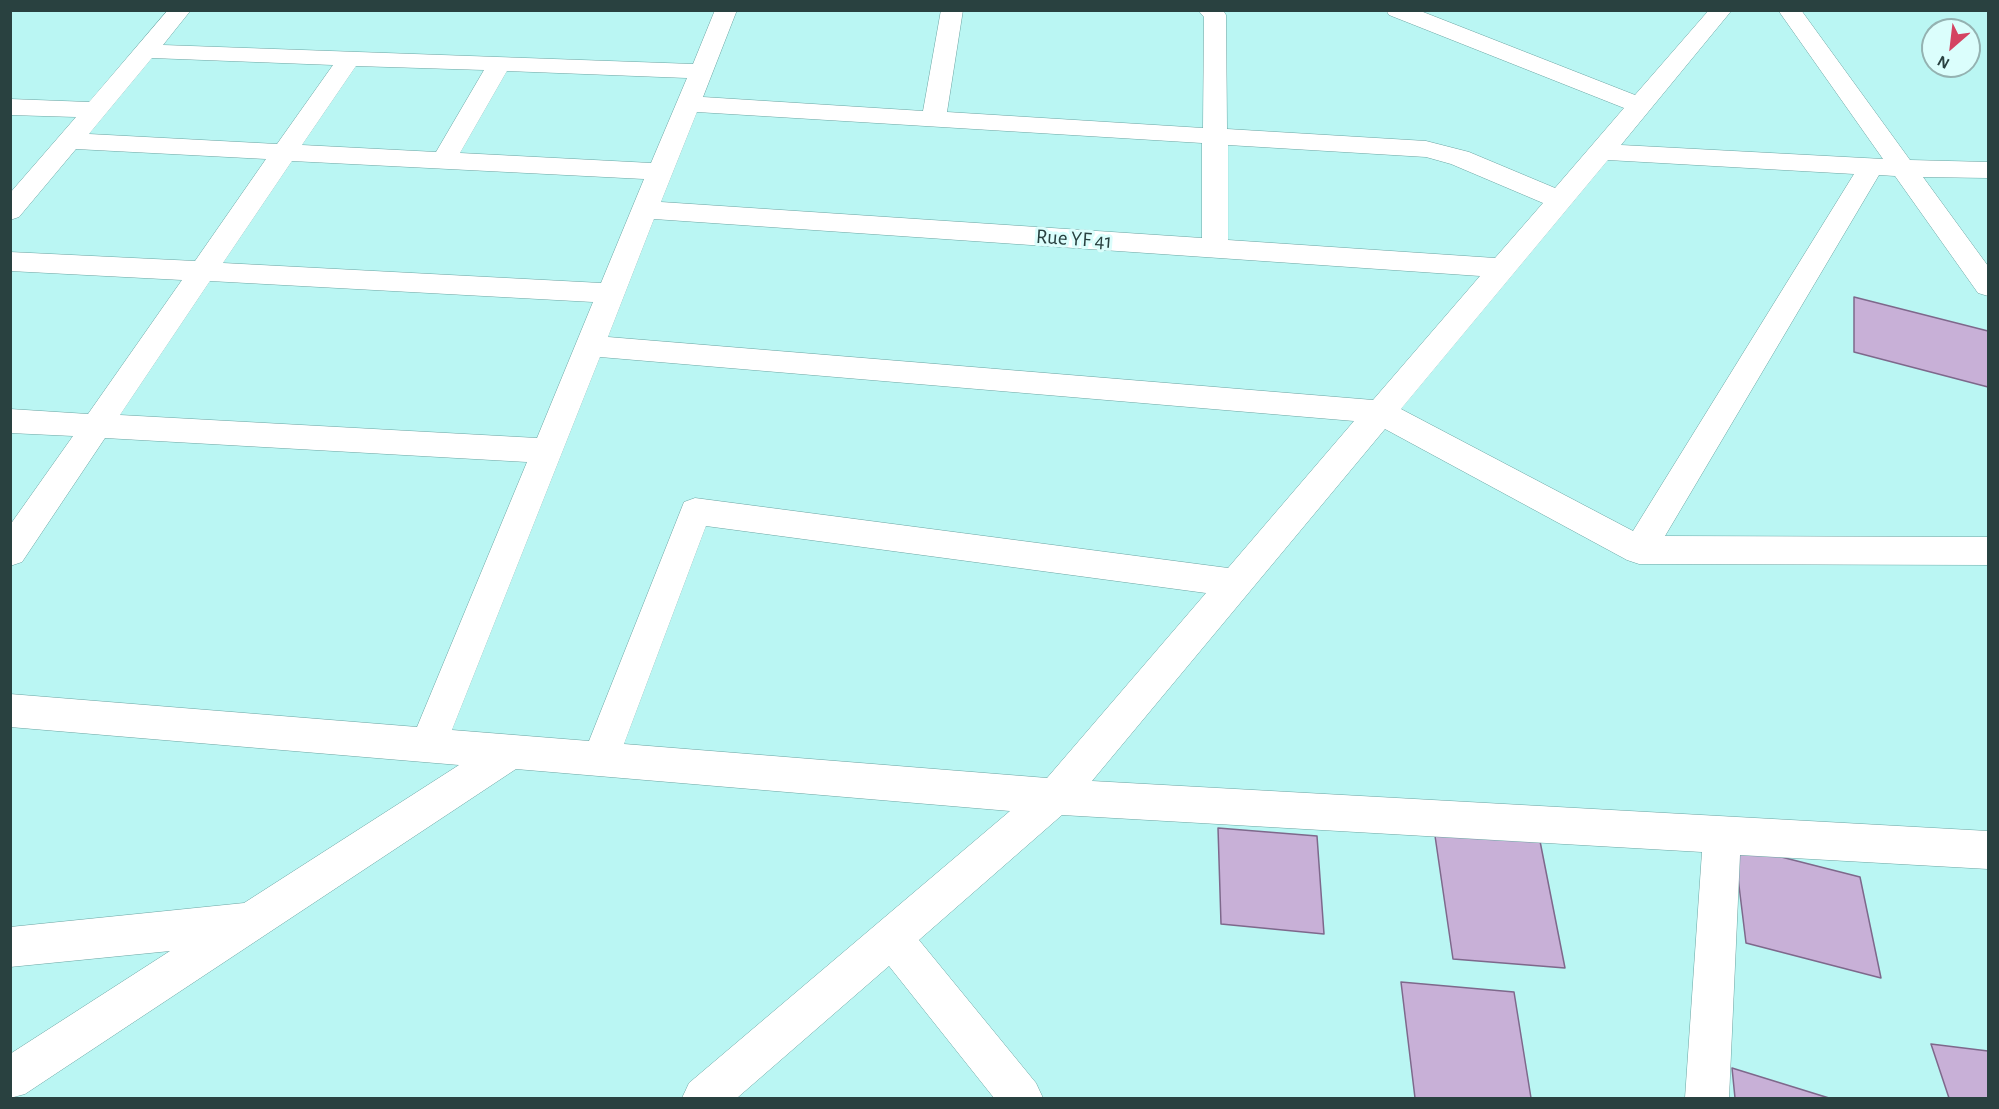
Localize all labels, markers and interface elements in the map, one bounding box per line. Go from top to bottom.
north arrow [1921,18,1981,78]
text: N [1935,52,1952,72]
street label: Rue YF 41 [1035,224,1113,254]

